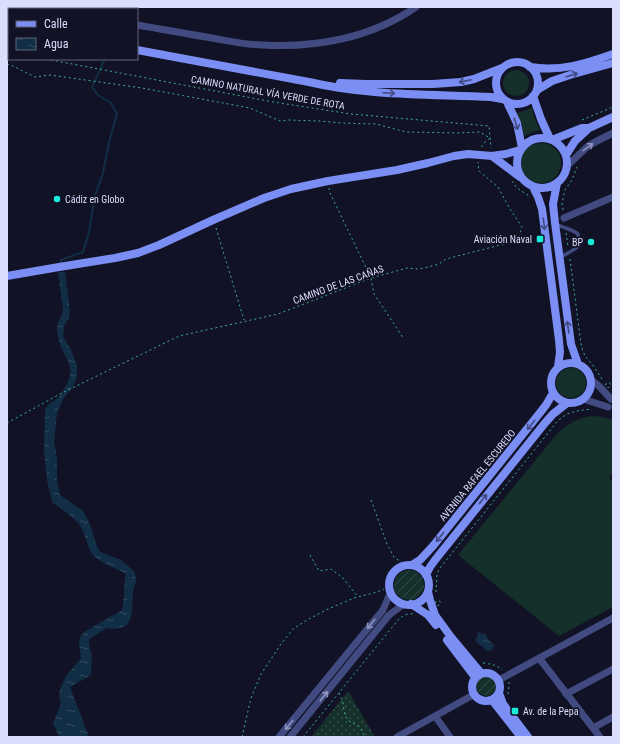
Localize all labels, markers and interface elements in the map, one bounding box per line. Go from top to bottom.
legend [8,8,138,60]
text: Calle [44,17,68,31]
text: Agua [44,37,69,51]
one-way arrow [565,71,578,78]
street label: CAMINO NATURAL VÍA VERDE DE ROTA [190,73,346,112]
one-way arrow [459,77,472,85]
one-way arrow [382,89,395,97]
one-way arrow [513,118,521,130]
one-way arrow [582,143,593,151]
marker: Cádiz en Globo [52,194,62,204]
place label: Cádiz en Globo [65,194,124,205]
one-way arrow [540,217,548,230]
place label: Aviación Naval [474,234,532,245]
marker: Aviación Naval [535,234,545,244]
place label: BP [572,237,583,248]
marker: BP [586,237,596,247]
street label: CAMINO DE LAS CAÑAS [291,262,385,306]
one-way arrow [564,321,572,334]
one-way arrow [526,419,535,430]
street label: AVENIDA RAFAEL ESCUREDO [437,427,518,523]
one-way arrow [479,494,488,505]
one-way arrow [436,531,445,542]
one-way arrow [366,619,375,630]
one-way arrow [319,690,328,701]
marker: Av. de la Pepa [510,706,520,716]
place label: Av. de la Pepa [523,706,579,717]
one-way arrow [284,720,293,730]

